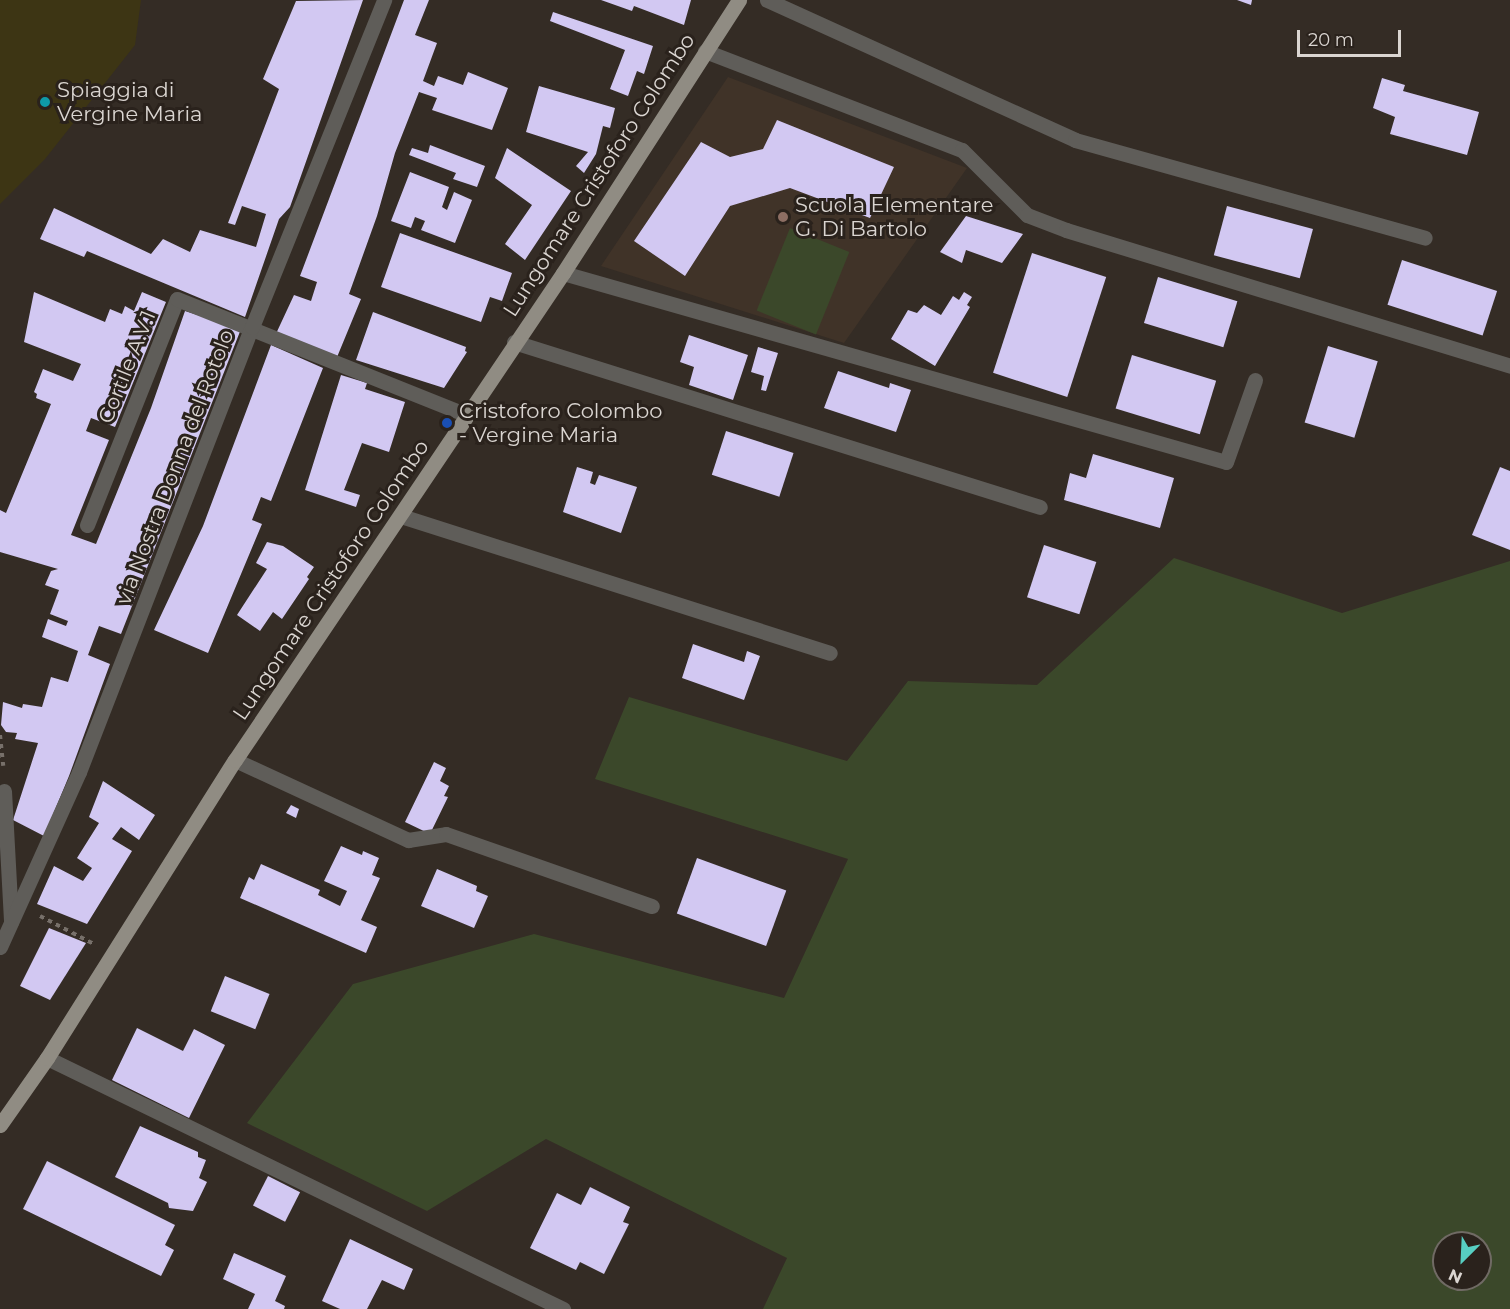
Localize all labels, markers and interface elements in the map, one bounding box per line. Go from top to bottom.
scale bar [1300,18,1404,56]
street label: Lungomare Cristoforo Colombo [498,29,700,321]
text: 20 m [1308,29,1354,51]
place label: Spiaggia di Vergine Maria [57,77,202,127]
marker: Spiaggia di Vergine Maria [38,95,52,109]
place label: Scuola Elementare G. Di Bartolo [795,192,993,242]
marker: Scuola Elementare G. Di Bartolo [776,210,790,224]
street label: Cortile A.V.1 [93,307,161,427]
street label: via Nostra Donna del Rotolo [111,326,239,608]
place label: Cristoforo Colombo - Vergine Maria [459,398,662,448]
marker: Cristoforo Colombo - Vergine Maria [440,416,454,430]
street label: Lungomare Cristoforo Colombo [228,435,434,725]
north arrow [1432,1231,1492,1291]
text: N [1446,1265,1465,1287]

